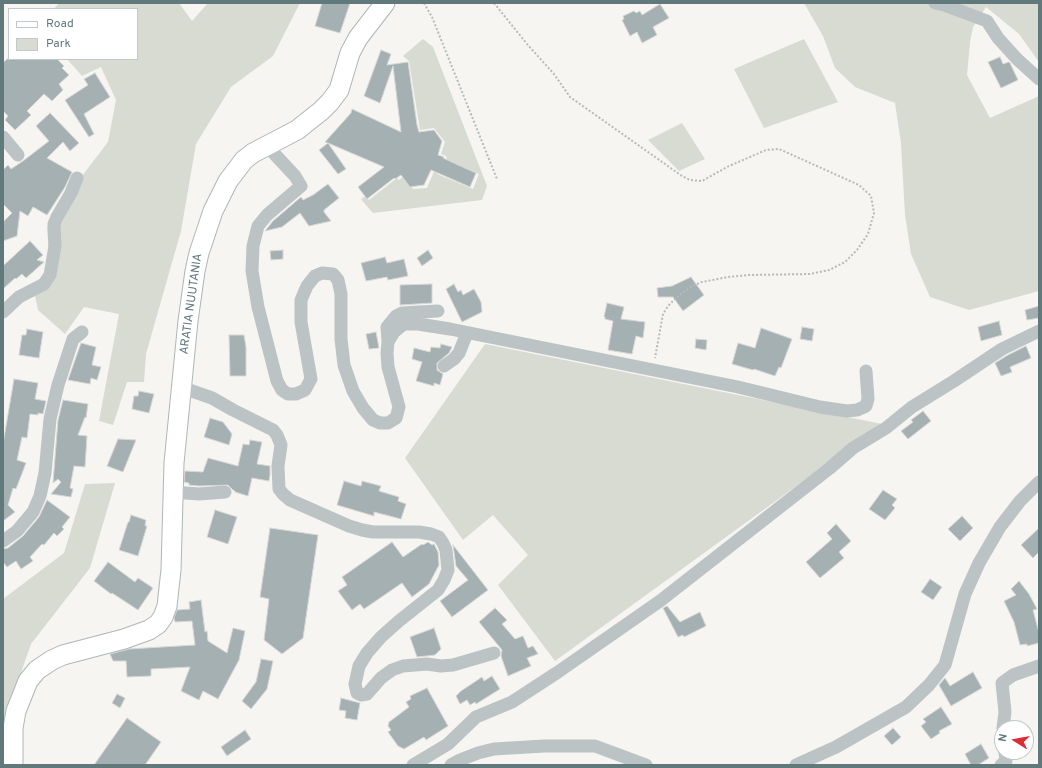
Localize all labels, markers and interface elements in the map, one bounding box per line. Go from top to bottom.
legend [8,8,138,60]
text: Road [46,16,74,32]
text: Park [46,36,71,52]
street label: ARATIA NUUTANIA [178,253,206,355]
north arrow [994,720,1034,760]
text: N [996,733,1011,743]

